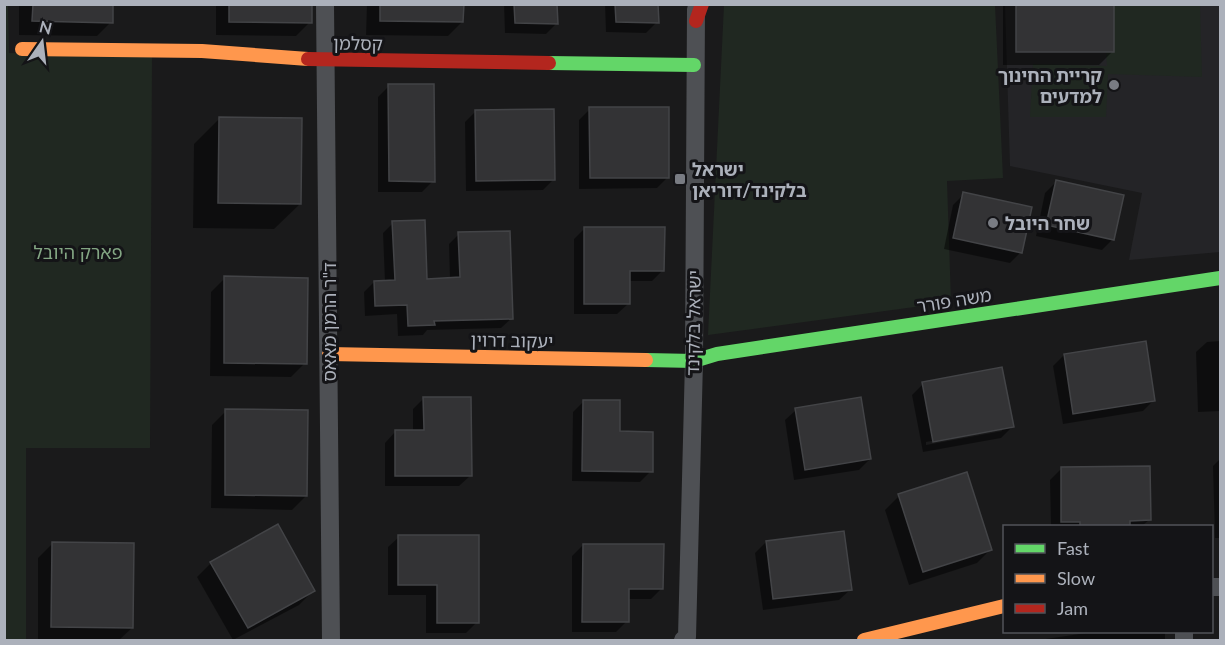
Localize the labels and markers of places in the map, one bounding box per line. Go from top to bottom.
place label: קריית החינוך למדעים [998,64,1102,107]
marker: קריית החינוך למדעים [1107,78,1121,92]
place label: ישראל בלקינד/דוריאן [692,158,807,201]
marker: ישראל בלקינד/דוריאן [673,172,687,186]
place label: שחר היובל [1005,212,1090,234]
marker: שחר היובל [986,216,1000,230]

